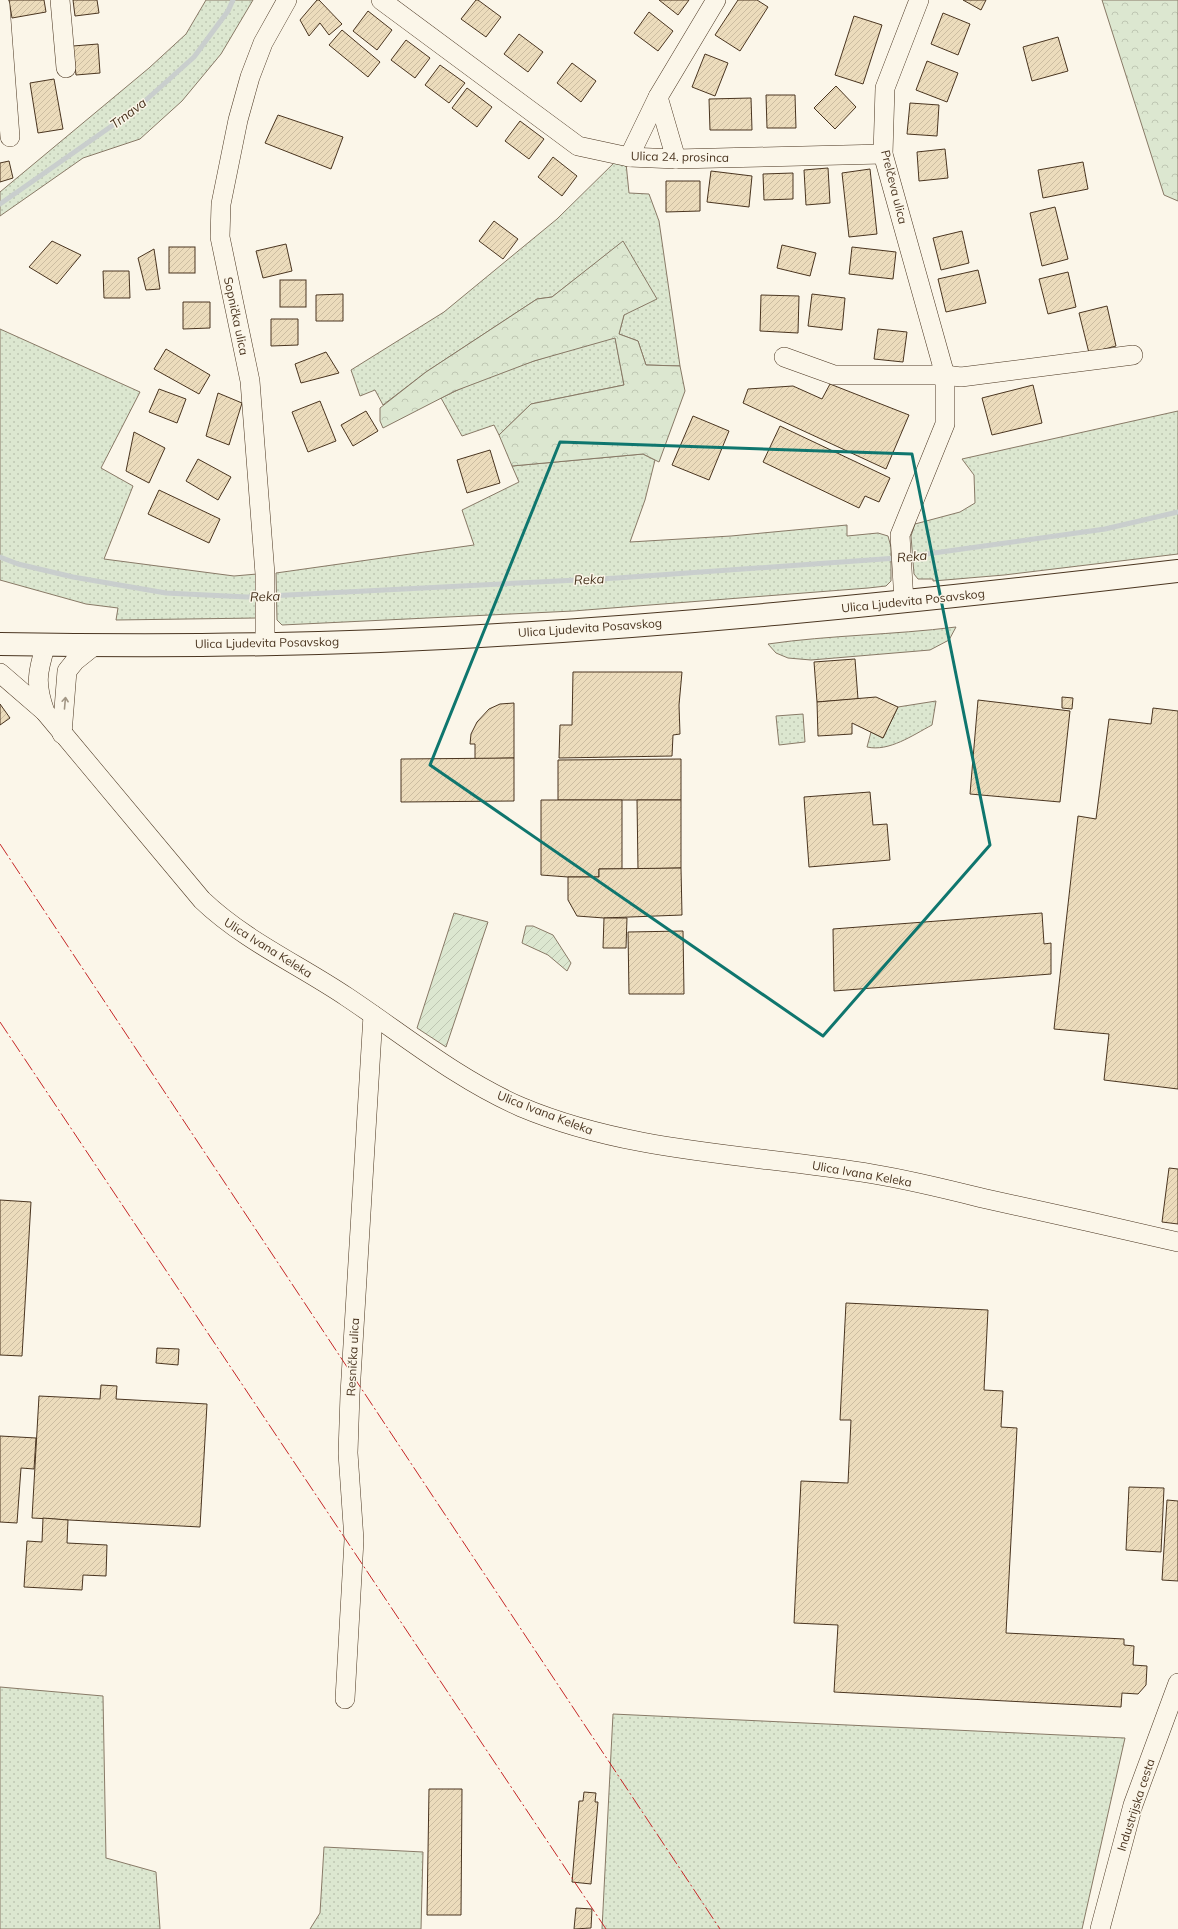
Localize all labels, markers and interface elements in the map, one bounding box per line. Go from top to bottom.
water label: Trnava [107,94,150,132]
street label: Ulica 24. prosinca [631,148,729,165]
street label: Prelčeva ulica [878,148,911,226]
street label: Sopnička ulica [221,275,252,356]
water label: Reka [896,547,928,565]
water label: Reka [573,570,605,588]
street label: Ulica Ljudevita Posavskog [840,586,985,616]
water label: Reka [250,587,281,605]
street label: Ulica Ljudevita Posavskog [517,615,662,640]
street label: Ulica Ljudevita Posavskog [195,634,339,651]
one-way arrow [61,697,68,710]
street label: Ulica Ivana Keleka [221,914,315,981]
street label: Ulica Ivana Keleka [495,1087,595,1138]
street label: Ulica Ivana Keleka [811,1157,913,1190]
street label: Resnička ulica [343,1317,362,1397]
street label: Industrijska cesta [1113,1757,1158,1853]

